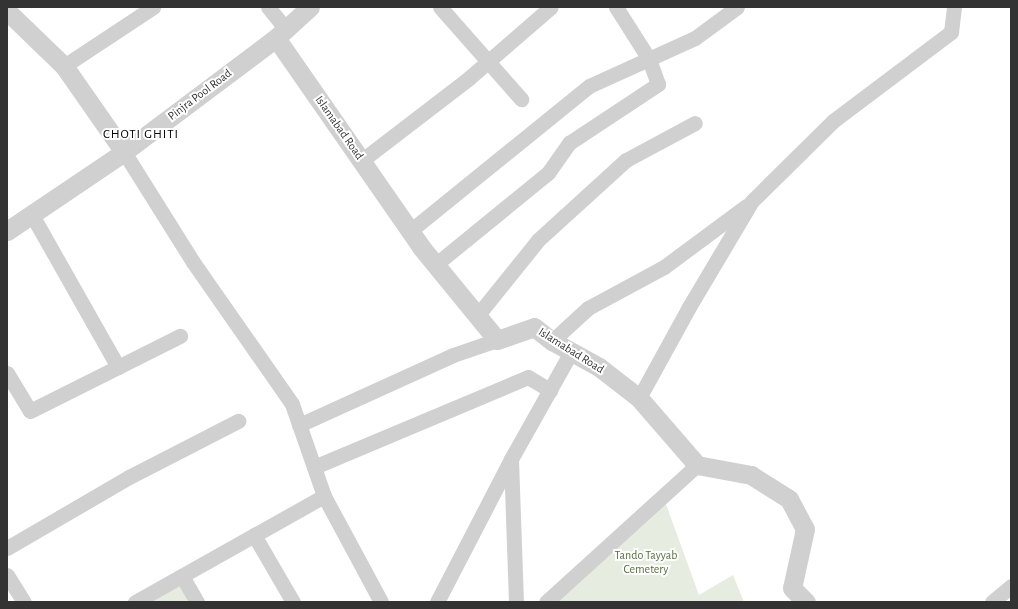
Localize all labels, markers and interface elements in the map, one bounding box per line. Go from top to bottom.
street label: Pinjra Pool Road [165,66,235,124]
street label: Islamabad Road [312,93,366,163]
district label: CHOTI GHITI [103,127,179,143]
street label: Islamabad Road [536,325,606,377]
park label: Tando Tayyab Cemetery [614,549,678,577]

